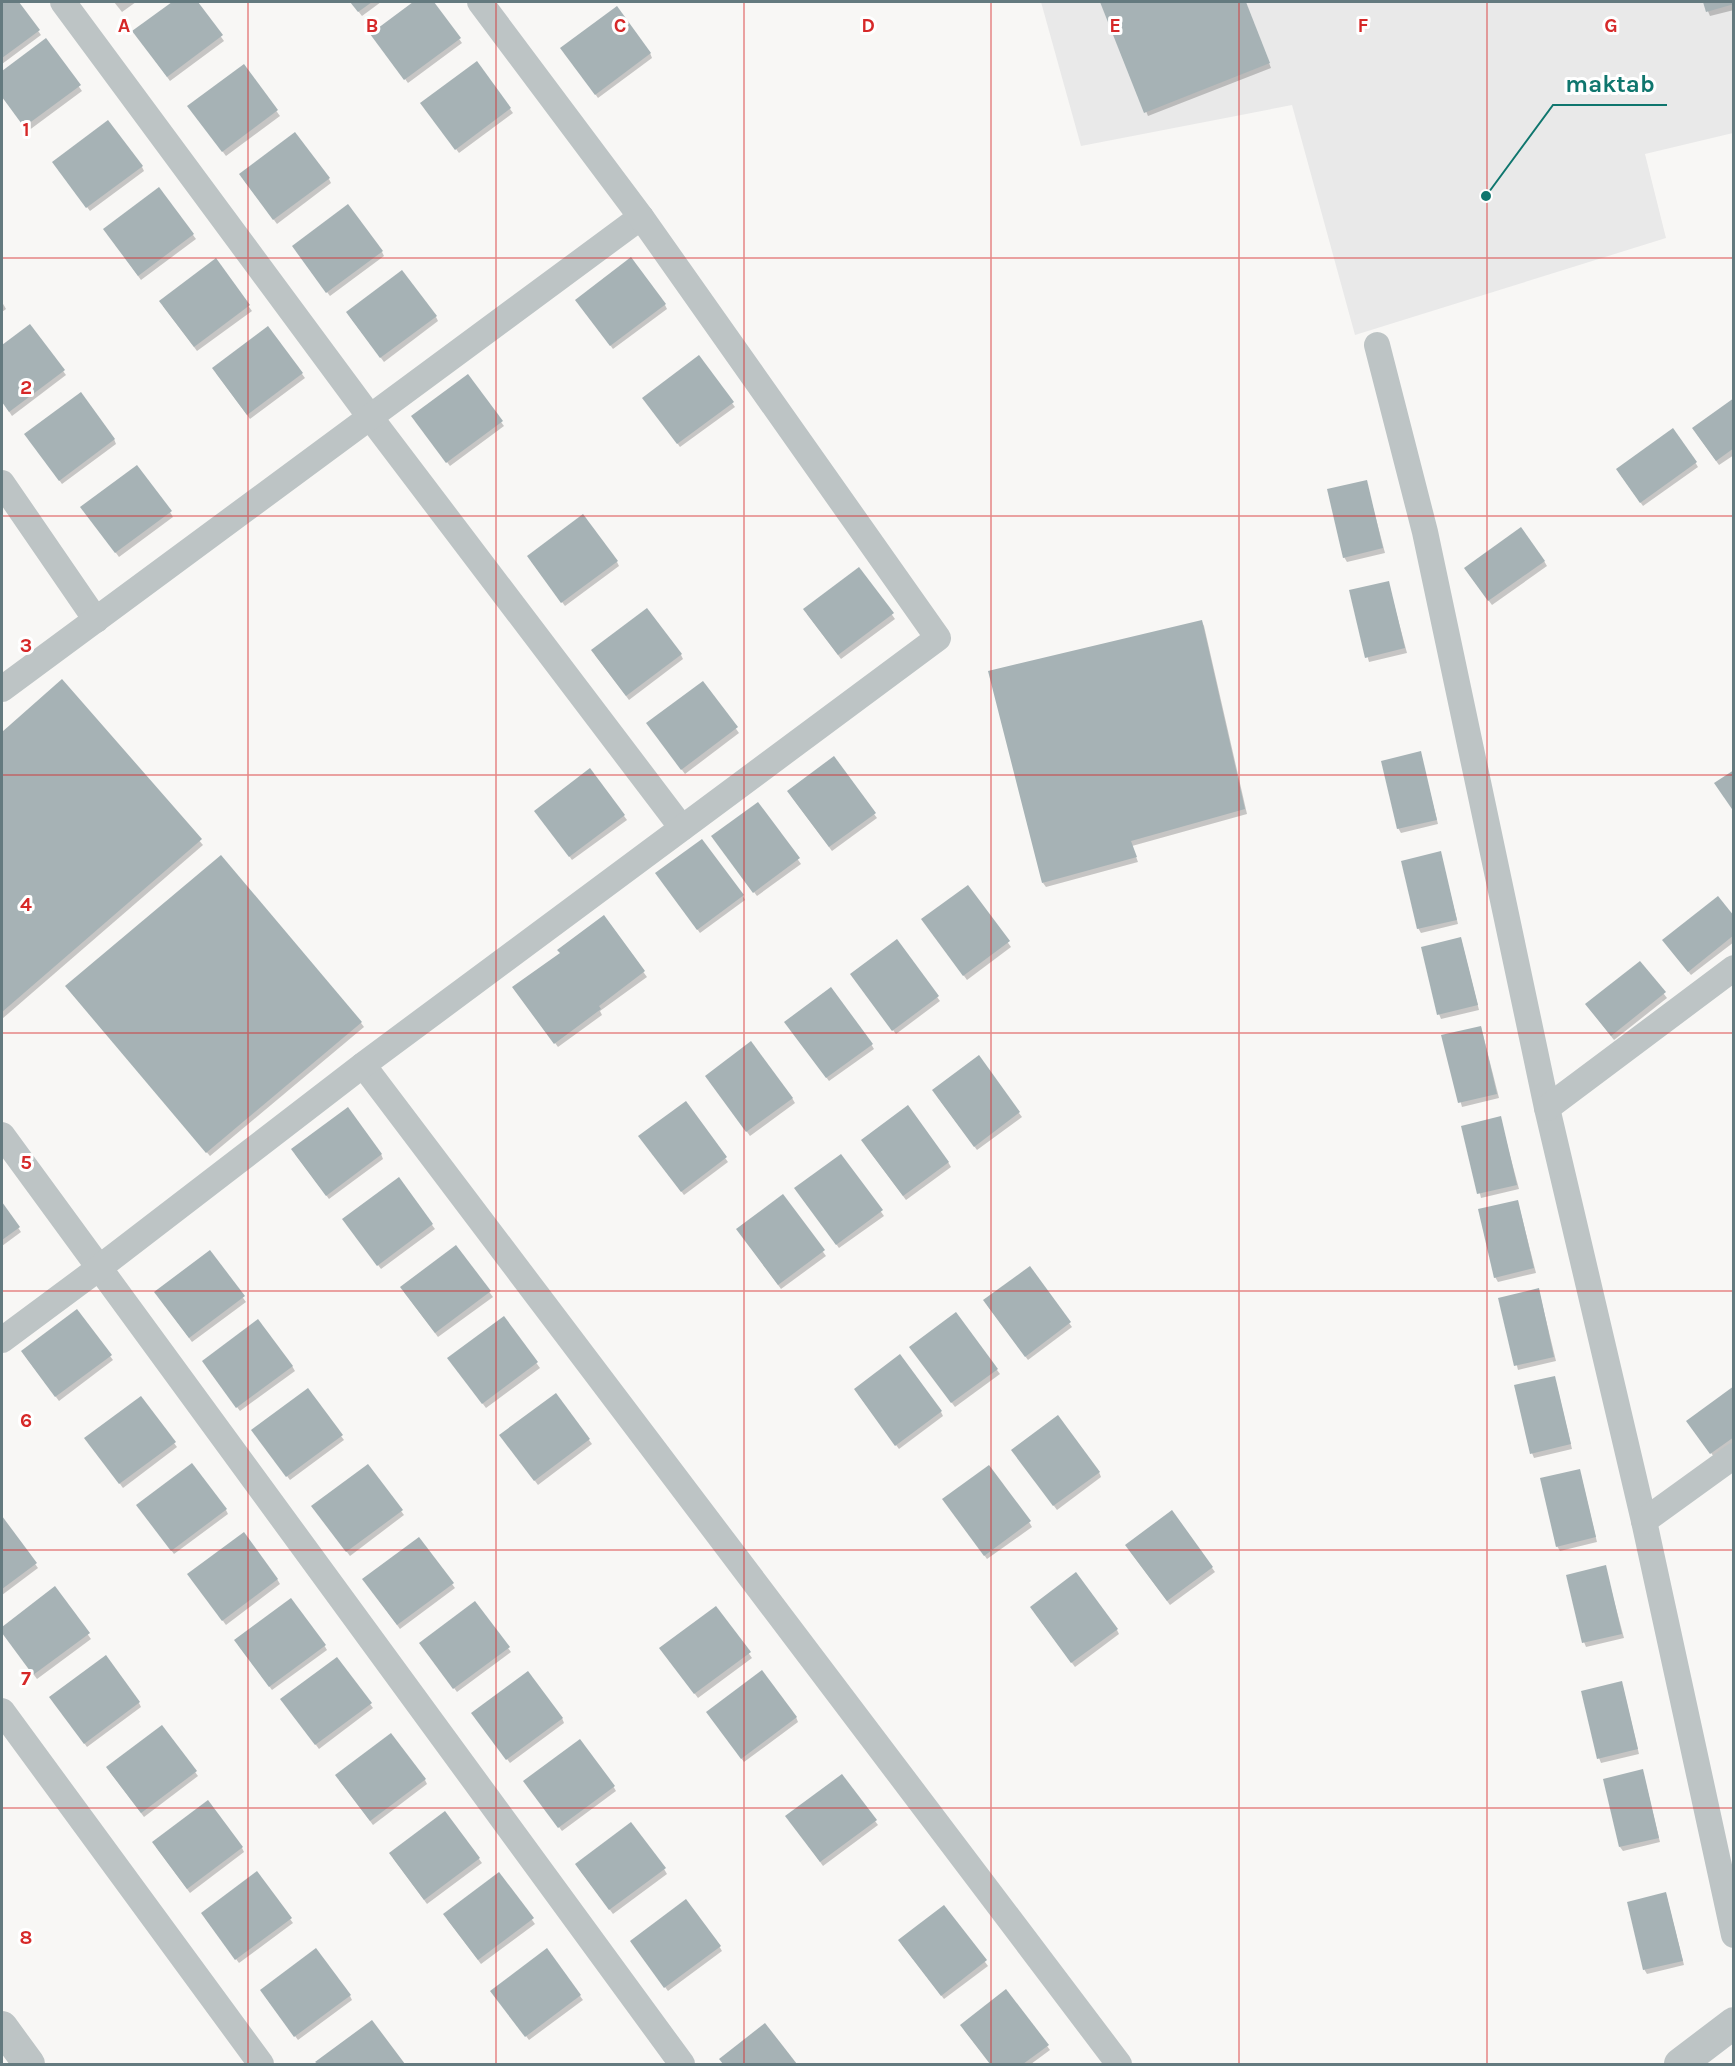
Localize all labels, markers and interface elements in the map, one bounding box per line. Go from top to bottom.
text: A [118,14,131,37]
text: B [366,14,378,37]
text: C [614,14,626,37]
text: D [861,14,875,37]
text: E [1109,14,1121,37]
text: F [1358,14,1369,37]
text: G [1604,14,1618,37]
callout: maktab [1553,63,1667,105]
text: maktab [1565,70,1655,98]
text: 1 [22,118,30,141]
text: 2 [20,376,32,399]
text: 3 [20,634,32,657]
text: 4 [20,893,32,916]
text: 5 [20,1151,32,1174]
text: 6 [20,1409,32,1432]
text: 7 [21,1667,31,1690]
text: 8 [20,1926,32,1949]

